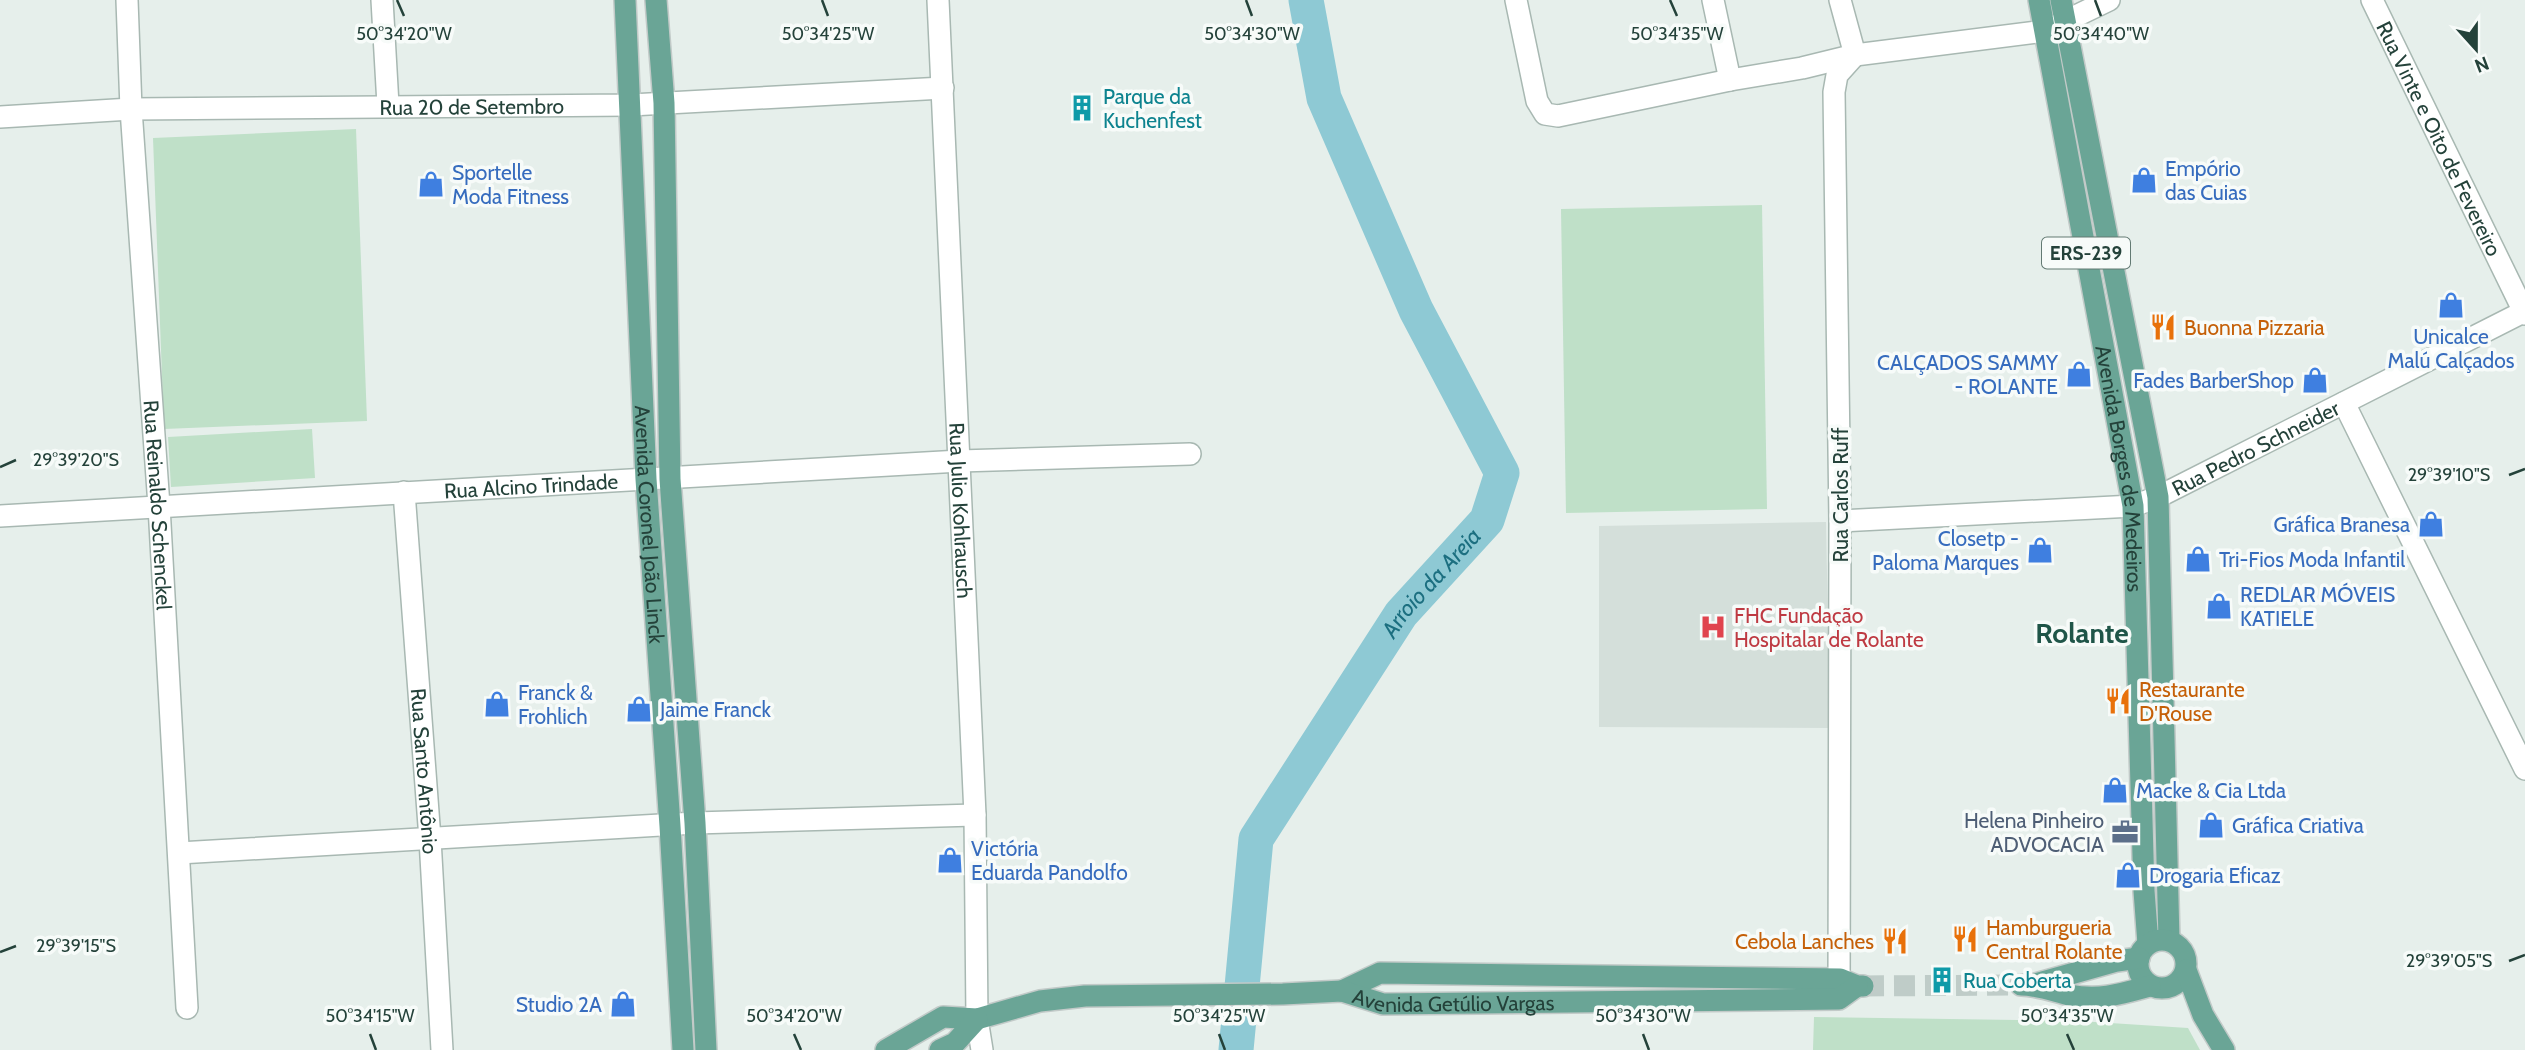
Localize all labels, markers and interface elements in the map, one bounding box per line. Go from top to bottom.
north arrow [2441,14,2511,84]
street label: Rua Vinte e Oito de Fevereiro [2372,17,2507,260]
text: 50°34'20"W [356,23,452,45]
text: 50°34'25"W [782,23,874,45]
text: 50°34'30"W [1204,23,1300,45]
text: 50°34'35"W [1631,23,1723,45]
text: 50°34'40"W [2053,23,2149,45]
text: N [2472,51,2492,78]
place label: Parque da Kuchenfest [1103,84,1202,133]
street label: Rua 20 de Setembro [379,93,564,120]
building icon: Parque da Kuchenfest [1067,93,1097,123]
place label: Empório das Cuias [2165,156,2247,205]
place label: Sportelle Moda Fitness [452,160,569,209]
shop icon: Empório das Cuias [2129,165,2159,195]
shop icon: Sportelle Moda Fitness [416,169,446,199]
road number: ERS-239 [2042,238,2130,268]
shop icon: Unicalce Malú Calçados [2436,290,2466,320]
restaurant icon: Buonna Pizzaria [2148,312,2178,342]
place label: Buonna Pizzaria [2184,315,2325,340]
place label: Unicalce Malú Calçados [2387,324,2515,373]
street label: Avenida Borges de Medeiros [2091,343,2148,593]
place label: CALÇADOS SAMMY - ROLANTE [1877,350,2059,399]
shop icon: CALÇADOS SAMMY - ROLANTE [2064,359,2094,389]
shop icon: Fades BarberShop [2300,365,2330,395]
place label: Fades BarberShop [2133,368,2294,393]
street label: Rua Pedro Schneider [2167,395,2343,501]
street label: Rua Reinaldo Schenckel [139,399,177,611]
street label: Avenida Coronel João Linck [630,405,670,645]
street label: Rua Julio Kohlrausch [945,422,978,599]
street label: Rua Carlos Ruff [1828,427,1853,563]
text: 29°39'20"S [33,449,119,471]
text: 29°39'10"S [2408,464,2490,486]
street label: Rua Alcino Trindade [443,468,619,503]
shop icon: Gráfica Branesa [2416,509,2446,539]
place label: Gráfica Branesa [2274,512,2410,537]
water label: Arroio da Areia [1375,522,1487,644]
place label: Closetp - Paloma Marques [1872,526,2019,575]
shop icon: Closetp - Paloma Marques [2025,535,2055,565]
shop icon: Tri-Fios Moda Infantil [2183,544,2213,574]
place label: Tri-Fios Moda Infantil [2219,547,2405,572]
place label: REDLAR MÓVEIS KATIELE [2240,582,2395,631]
shop icon: REDLAR MÓVEIS KATIELE [2204,591,2234,621]
place label: FHC Fundação Hospitalar de Rolante [1734,603,1924,652]
hospital icon: FHC Fundação Hospitalar de Rolante [1698,612,1728,642]
district label: Rolante [2035,616,2129,650]
place label: Restaurante D'Rouse [2139,677,2245,726]
place label: Franck & Frohlich [518,680,593,729]
restaurant icon: Restaurante D'Rouse [2103,686,2133,716]
street label: Rua Santo Antônio [406,687,443,855]
shop icon: Franck & Frohlich [482,689,512,719]
shop icon: Jaime Franck [624,694,654,724]
place label: Jaime Franck [659,697,771,722]
shop icon: Macke & Cia Ltda [2100,775,2130,805]
place label: Macke & Cia Ltda [2136,778,2286,803]
place label: Helena Pinheiro ADVOCACIA [1964,808,2104,857]
shop icon: Gráfica Criativa [2196,810,2226,840]
place label: Gráfica Criativa [2232,813,2364,838]
office icon: Helena Pinheiro ADVOCACIA [2110,817,2140,847]
place label: Victória Eduarda Pandolfo [971,836,1128,885]
shop icon: Victória Eduarda Pandolfo [935,845,965,875]
shop icon: Drogaria Eficaz [2113,860,2143,890]
place label: Drogaria Eficaz [2149,863,2281,888]
place label: Hamburgueria Central Rolante [1986,915,2123,964]
restaurant icon: Hamburgueria Central Rolante [1950,924,1980,954]
restaurant icon: Cebola Lanches [1880,926,1910,956]
place label: Cebola Lanches [1735,929,1874,954]
text: 29°39'15"S [36,935,116,957]
text: 29°39'05"S [2406,950,2492,972]
building icon: Rua Coberta [1927,965,1957,995]
place label: Rua Coberta [1963,968,2072,993]
street label: Avenida Getúlio Vargas [1350,983,1555,1017]
shop icon: Studio 2A [608,989,638,1019]
place label: Studio 2A [516,992,602,1017]
text: 50°34'15"W [326,1005,415,1027]
text: 50°34'20"W [746,1005,842,1027]
text: 50°34'25"W [1173,1005,1265,1027]
text: 50°34'30"W [1595,1005,1691,1027]
text: 50°34'35"W [2021,1005,2113,1027]

